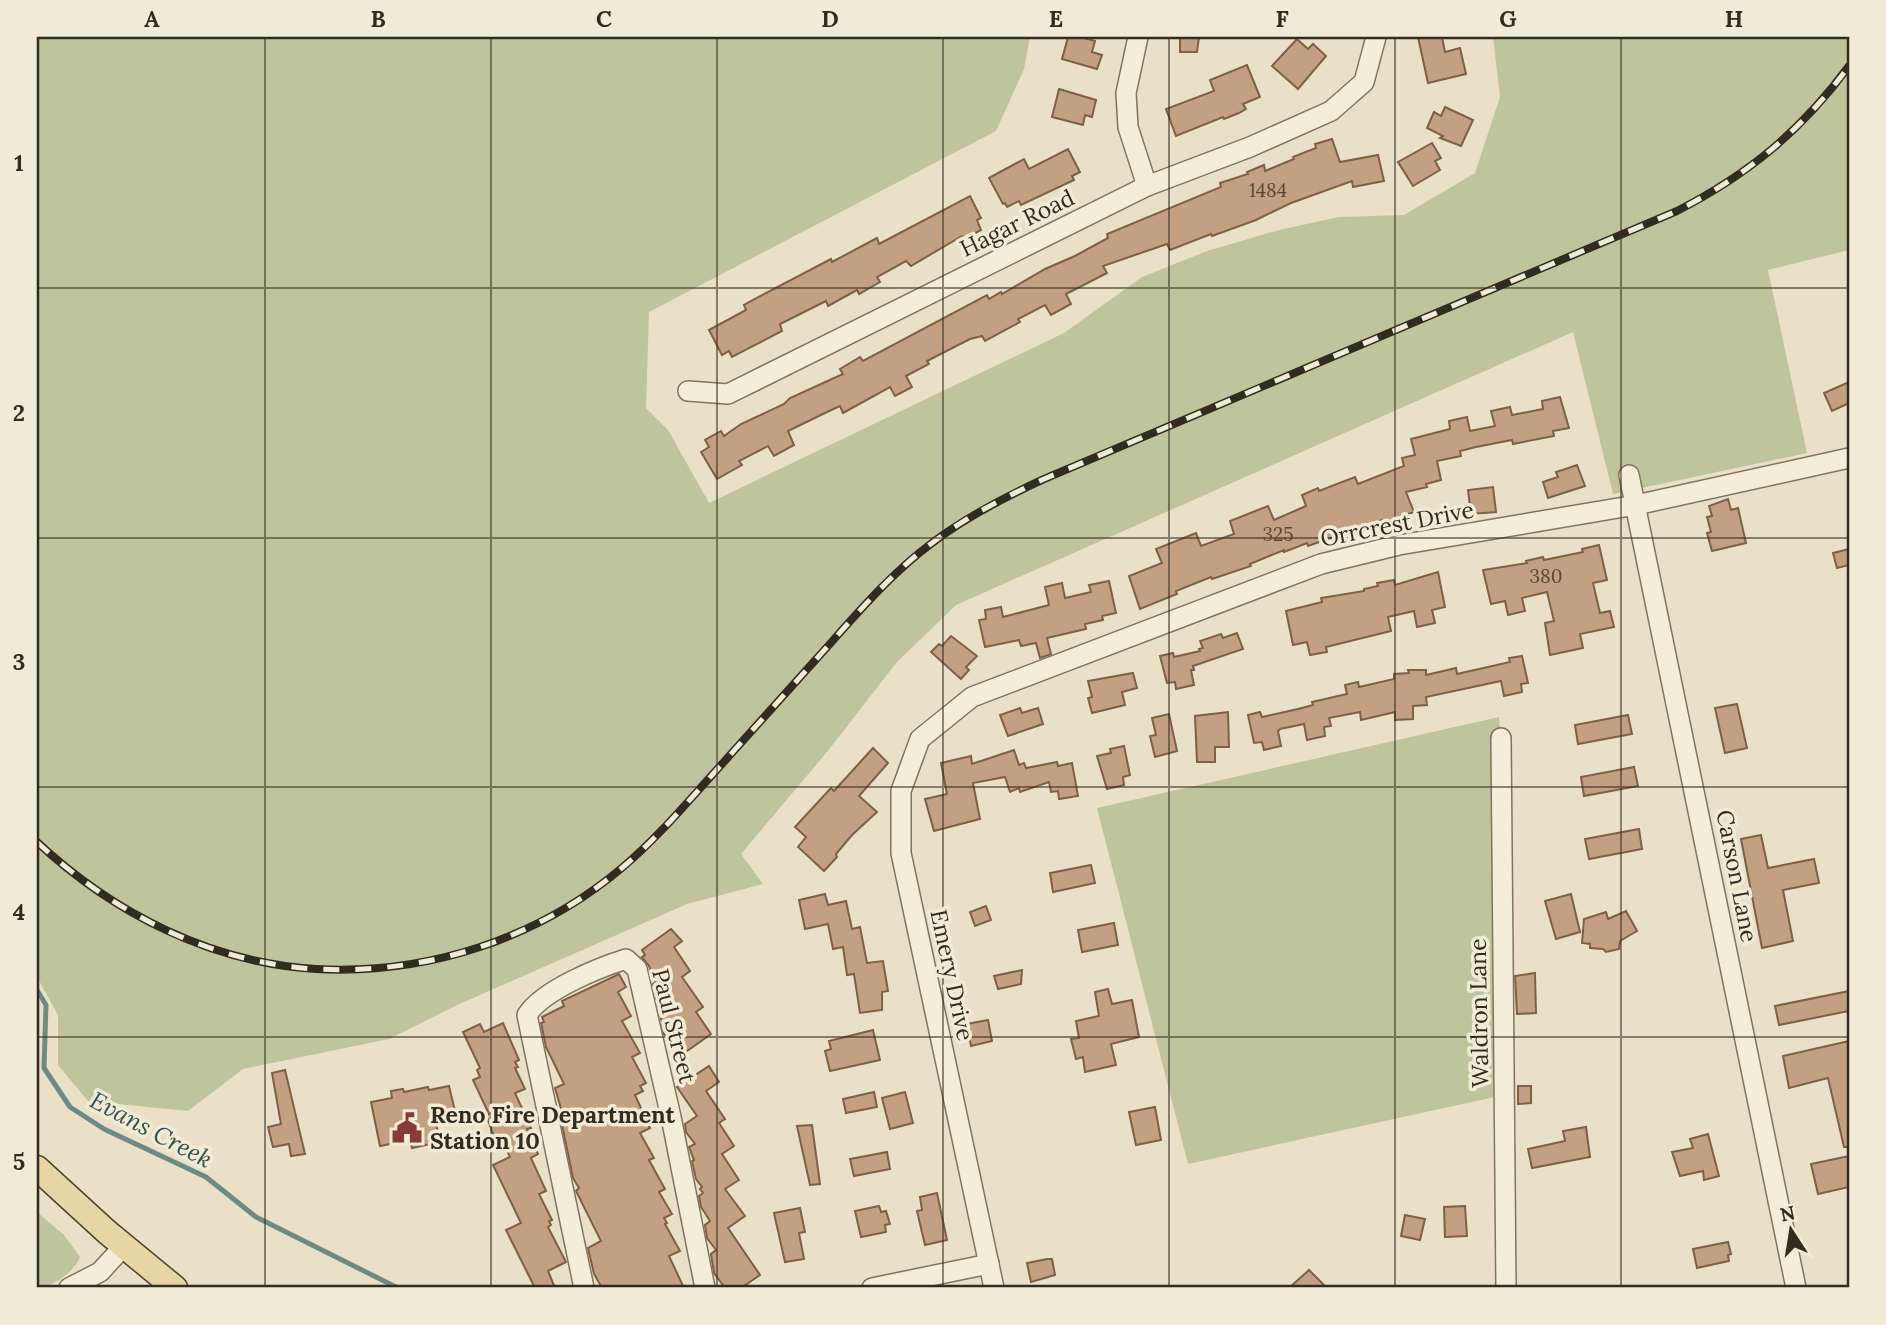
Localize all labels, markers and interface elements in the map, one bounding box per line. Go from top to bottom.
text: A [144,4,160,33]
text: B [370,4,386,33]
text: C [596,4,612,33]
text: D [821,4,839,33]
text: E [1049,4,1063,33]
text: F [1275,4,1289,33]
text: G [1499,4,1517,33]
text: H [1725,4,1743,33]
text: 1 [14,148,24,177]
house number: 1484 [1249,178,1287,202]
street label: Hagar Road [955,182,1079,263]
text: 2 [13,398,25,427]
street label: Orrcrest Drive [1318,494,1476,553]
house number: 325 [1262,522,1294,546]
house number: 380 [1529,564,1563,588]
text: 3 [13,647,25,676]
street label: Carson Lane [1710,807,1765,945]
text: 4 [13,897,25,926]
street label: Emery Drive [924,907,981,1043]
street label: Waldron Lane [1463,938,1494,1088]
street label: Paul Street [646,966,703,1086]
water label: Evans Creek [85,1084,218,1175]
place label: Reno Fire Department Station 10 [430,1100,676,1155]
public building icon: Reno Fire Department Station 10 [390,1111,424,1145]
text: 5 [13,1147,25,1176]
north arrow [1756,1196,1826,1266]
text: N [1778,1200,1797,1227]

